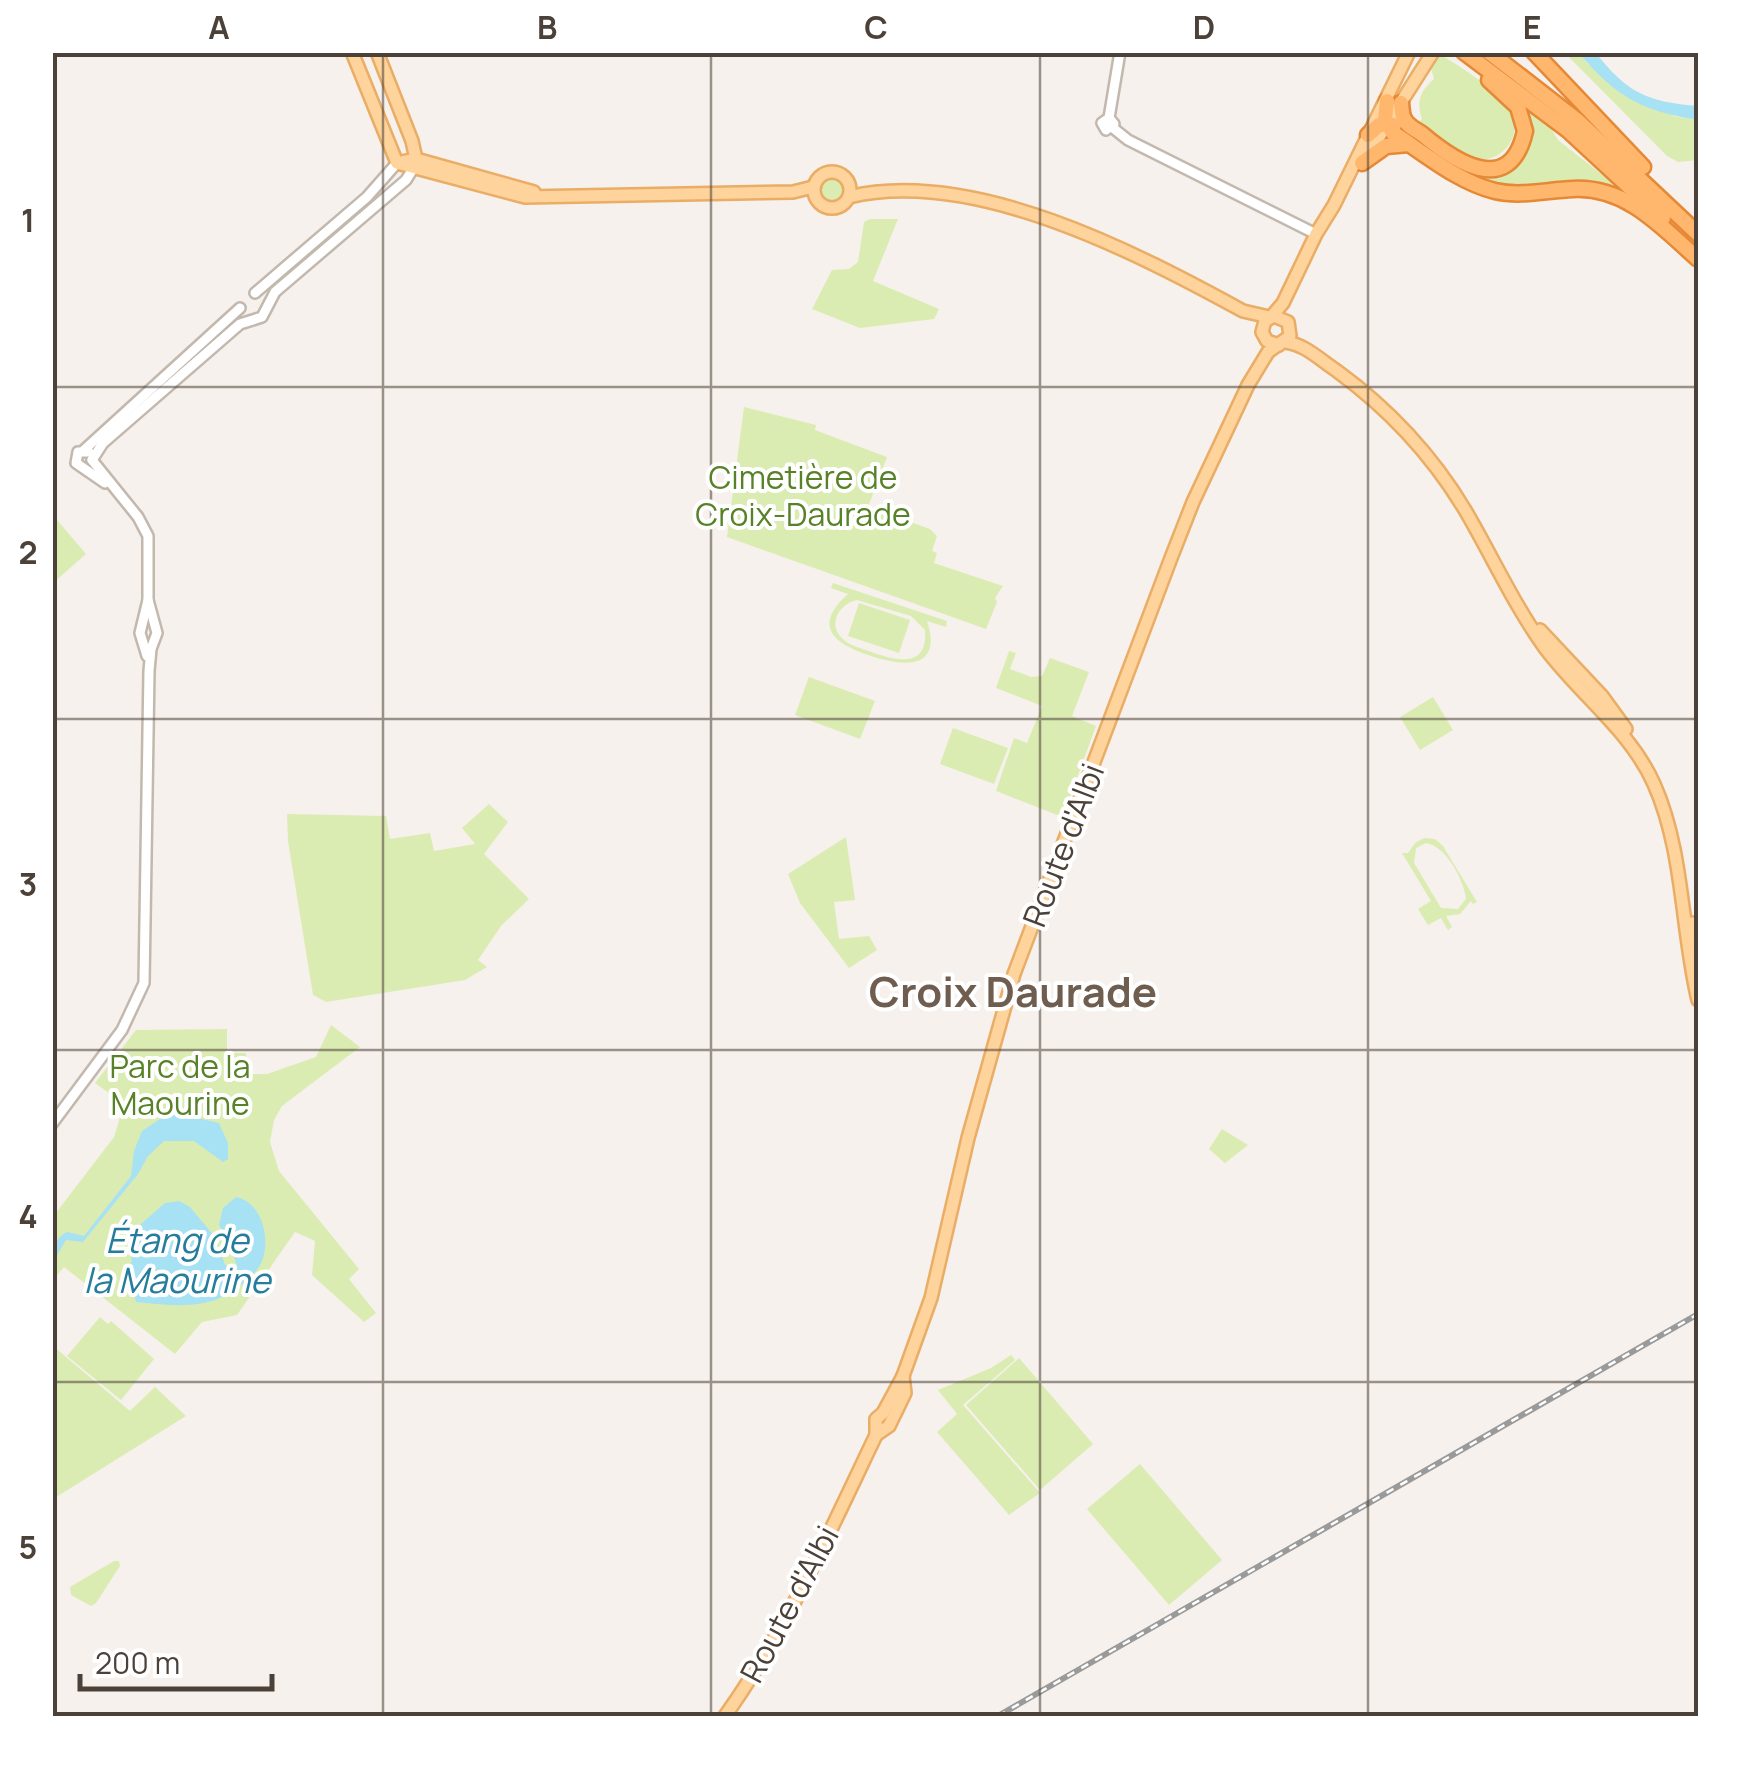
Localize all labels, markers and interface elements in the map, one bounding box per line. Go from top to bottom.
text: A [208,5,230,49]
text: B [537,5,557,49]
text: C [864,5,888,49]
text: D [1193,5,1215,49]
text: E [1523,5,1541,49]
text: 1 [21,198,35,242]
park label: Cimetière de Croix-Daurade [695,455,911,536]
text: 2 [18,530,38,574]
street label: Route d'Albi [1012,757,1114,933]
text: 3 [19,862,37,906]
district label: Croix Daurade [869,962,1157,1020]
park label: Parc de la Maourine [110,1044,251,1125]
text: 4 [18,1194,38,1238]
water label: Étang de la Maourine [84,1216,273,1304]
street label: Route d'Albi [729,1518,849,1690]
text: 5 [19,1525,37,1569]
scale bar [80,1629,272,1691]
text: 200 m [95,1642,180,1683]

